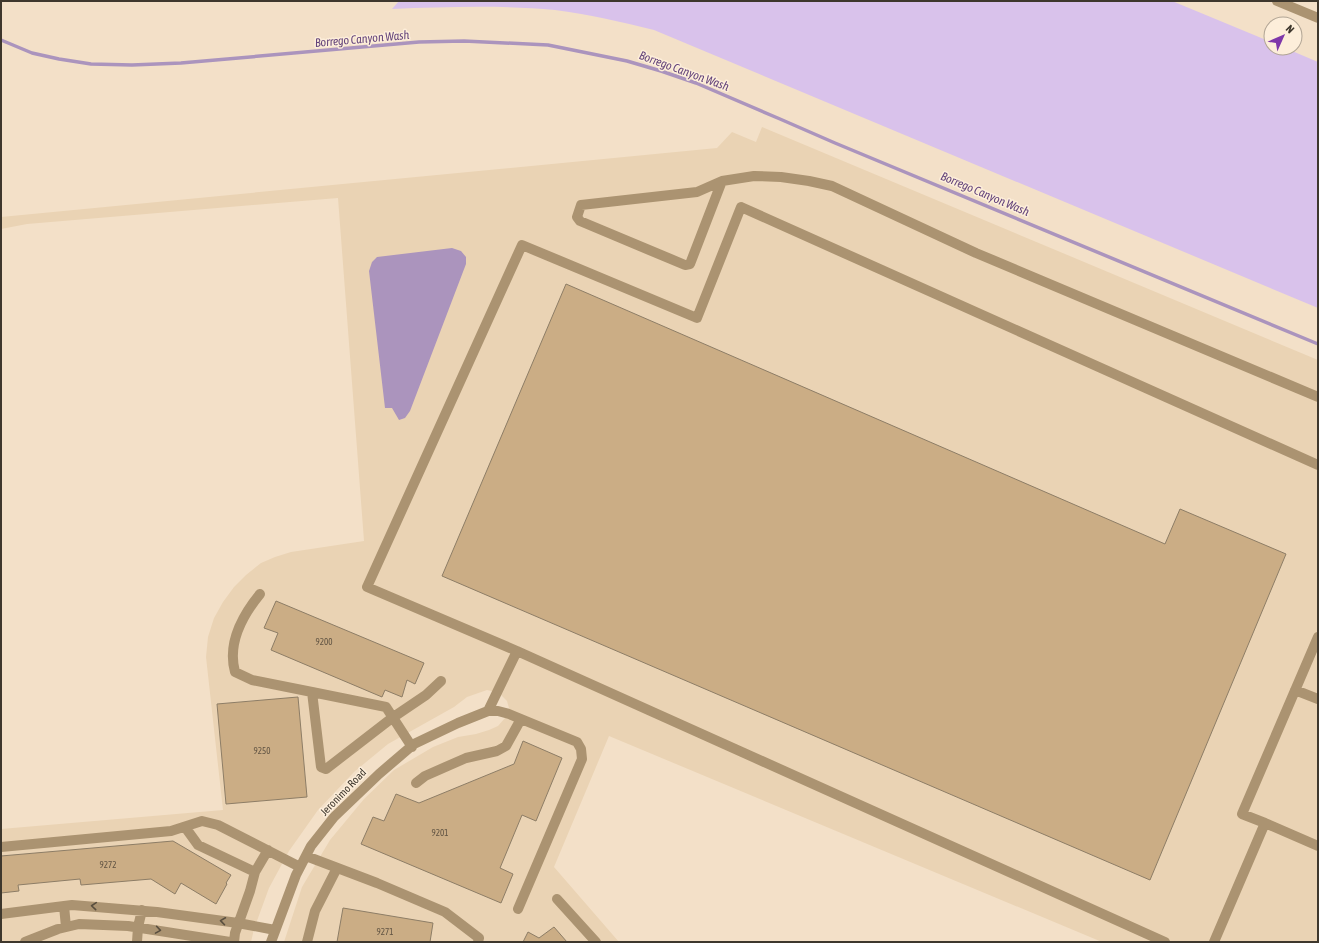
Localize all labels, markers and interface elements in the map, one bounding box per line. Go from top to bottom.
north arrow [1263,16,1303,56]
text: N [1284,22,1297,35]
water label: Borrego Canyon Wash [314,28,410,50]
water label: Borrego Canyon Wash [637,48,731,94]
water label: Borrego Canyon Wash [939,169,1031,219]
house number: 9200 [316,637,332,647]
house number: 9250 [254,746,270,756]
street label: Jeronimo Road [318,766,368,818]
house number: 9201 [432,828,448,838]
house number: 9272 [100,860,116,870]
one-way arrow [91,902,97,911]
one-way arrow [220,917,226,926]
one-way arrow [155,926,161,934]
house number: 9271 [377,927,393,937]

